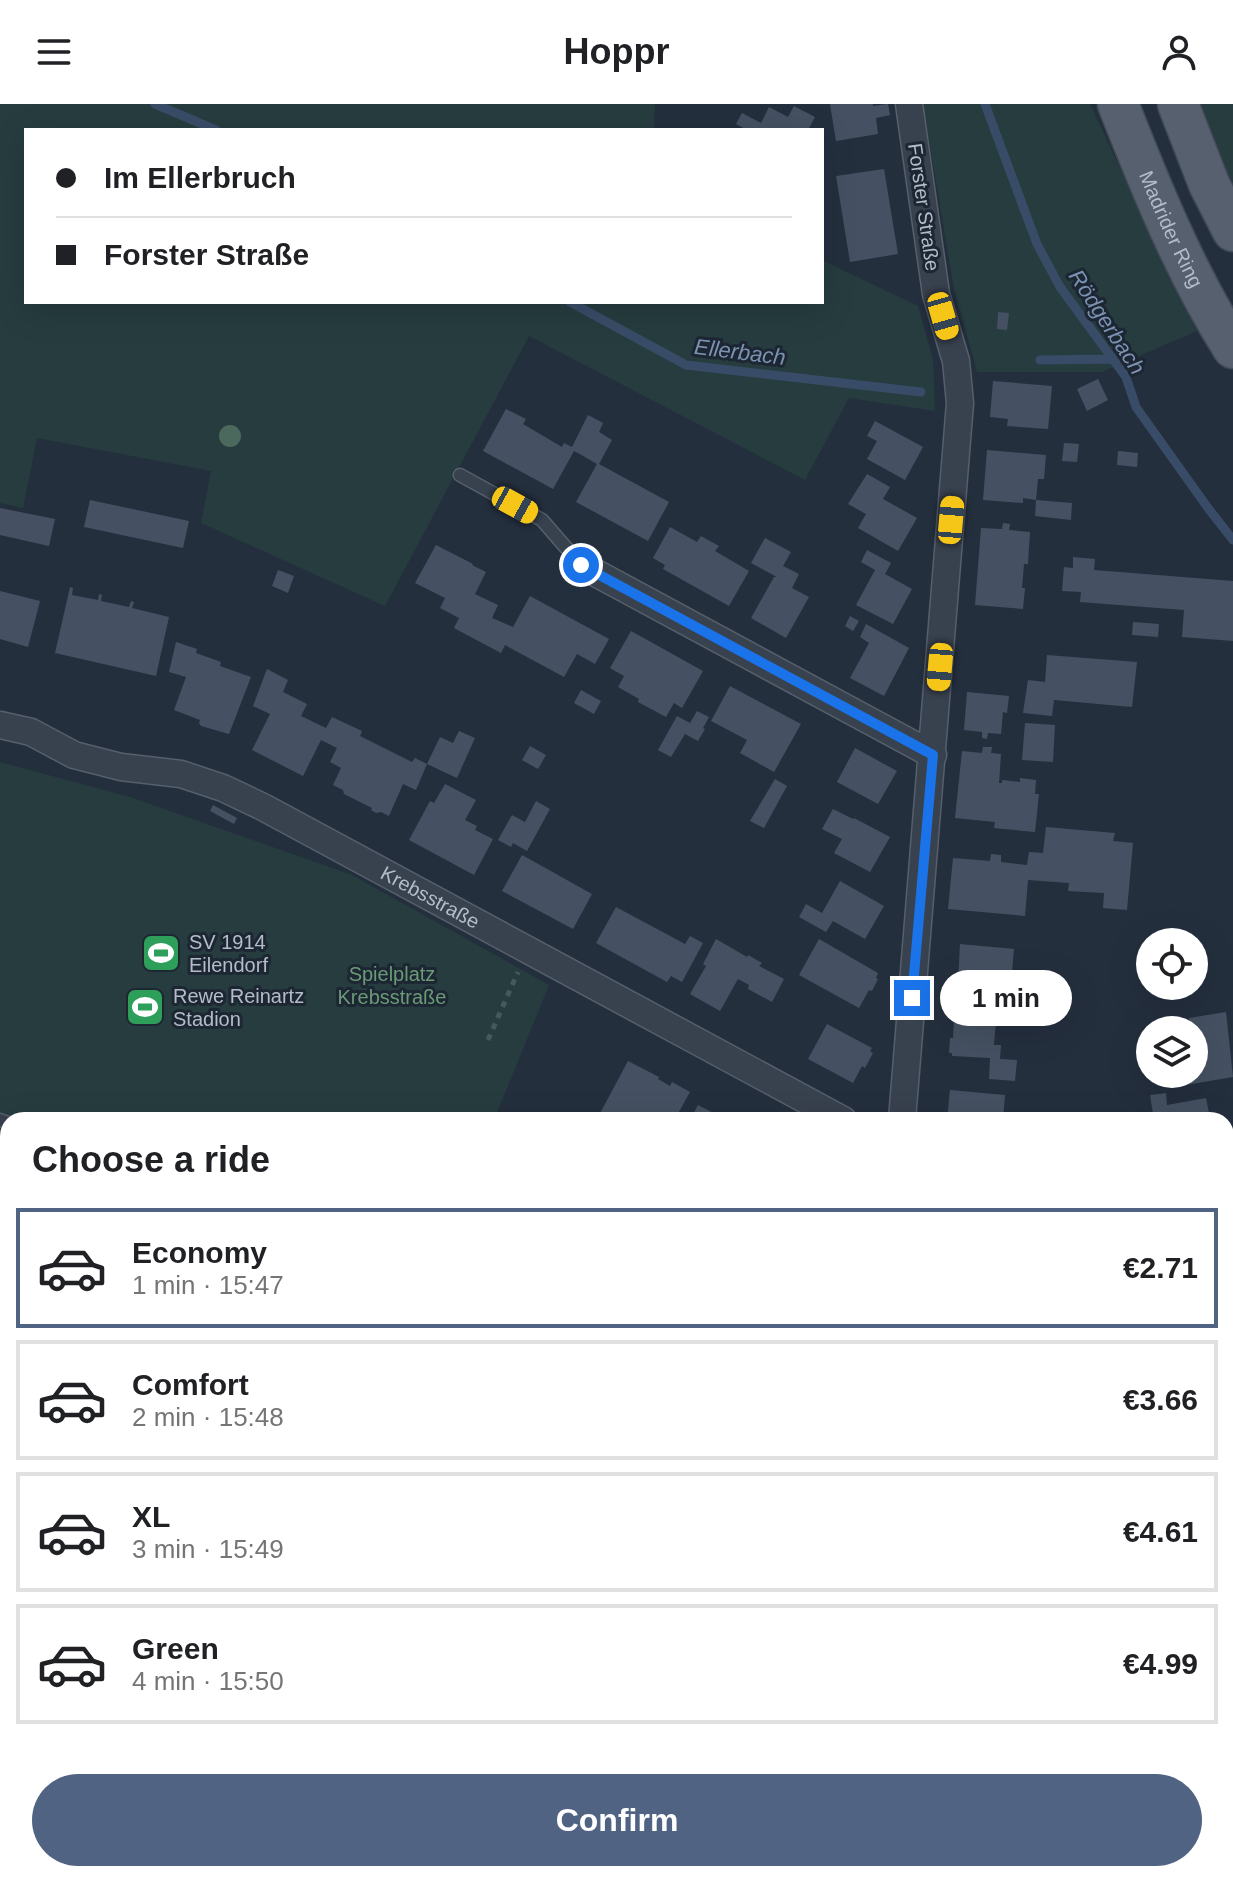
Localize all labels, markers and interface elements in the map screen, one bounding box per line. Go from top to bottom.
icon: menu [32,30,76,74]
icon: person [1157,30,1201,74]
text: Hoppr [564,31,669,72]
street label: Forster Straße [904,142,944,272]
text: Im Ellerbruch [104,161,296,194]
street label: Madrider Ring [1135,168,1207,291]
text: Forster Straße [104,238,309,271]
water label: Rödgerbach [1064,265,1150,379]
car [925,290,961,342]
water label: Ellerbach [693,334,787,370]
car [488,483,542,527]
car [937,495,965,545]
route start [563,547,599,583]
car [926,642,954,692]
street label: Krebsstraße [377,862,483,933]
map controls [1136,928,1208,1088]
button: locate [1136,928,1208,1000]
place label: SV 1914 Eilendorf [189,931,268,976]
sports icon: SV 1914 Eilendorf [140,932,182,974]
park label: Spielplatz Krebsstraße [338,963,446,1008]
callout: 1 min [940,970,1072,1026]
route end [894,980,930,1016]
text: 1 min [972,983,1040,1013]
place label: Rewe Reinartz Stadion [173,985,304,1030]
sports icon: Rewe Reinartz Stadion [124,986,166,1028]
button: layers [1136,1016,1208,1088]
text: Choose a ride [32,1139,270,1180]
icon: car [36,1232,108,1304]
text: Economy [132,1236,267,1269]
text: €2.71 [1123,1251,1198,1284]
text: 1 min · 15:47 [132,1270,284,1300]
icon: car [36,1364,108,1436]
text: Comfort [132,1368,249,1401]
text: €3.66 [1123,1383,1198,1416]
text: 2 min · 15:48 [132,1402,284,1432]
icon: car [36,1496,108,1568]
text: XL [132,1500,170,1533]
text: €4.61 [1123,1515,1198,1548]
text: 3 min · 15:49 [132,1534,284,1564]
icon: car [36,1628,108,1700]
text: Green [132,1632,219,1665]
text: €4.99 [1123,1647,1198,1680]
text: 4 min · 15:50 [132,1666,284,1696]
button: Confirm [32,1774,1202,1866]

